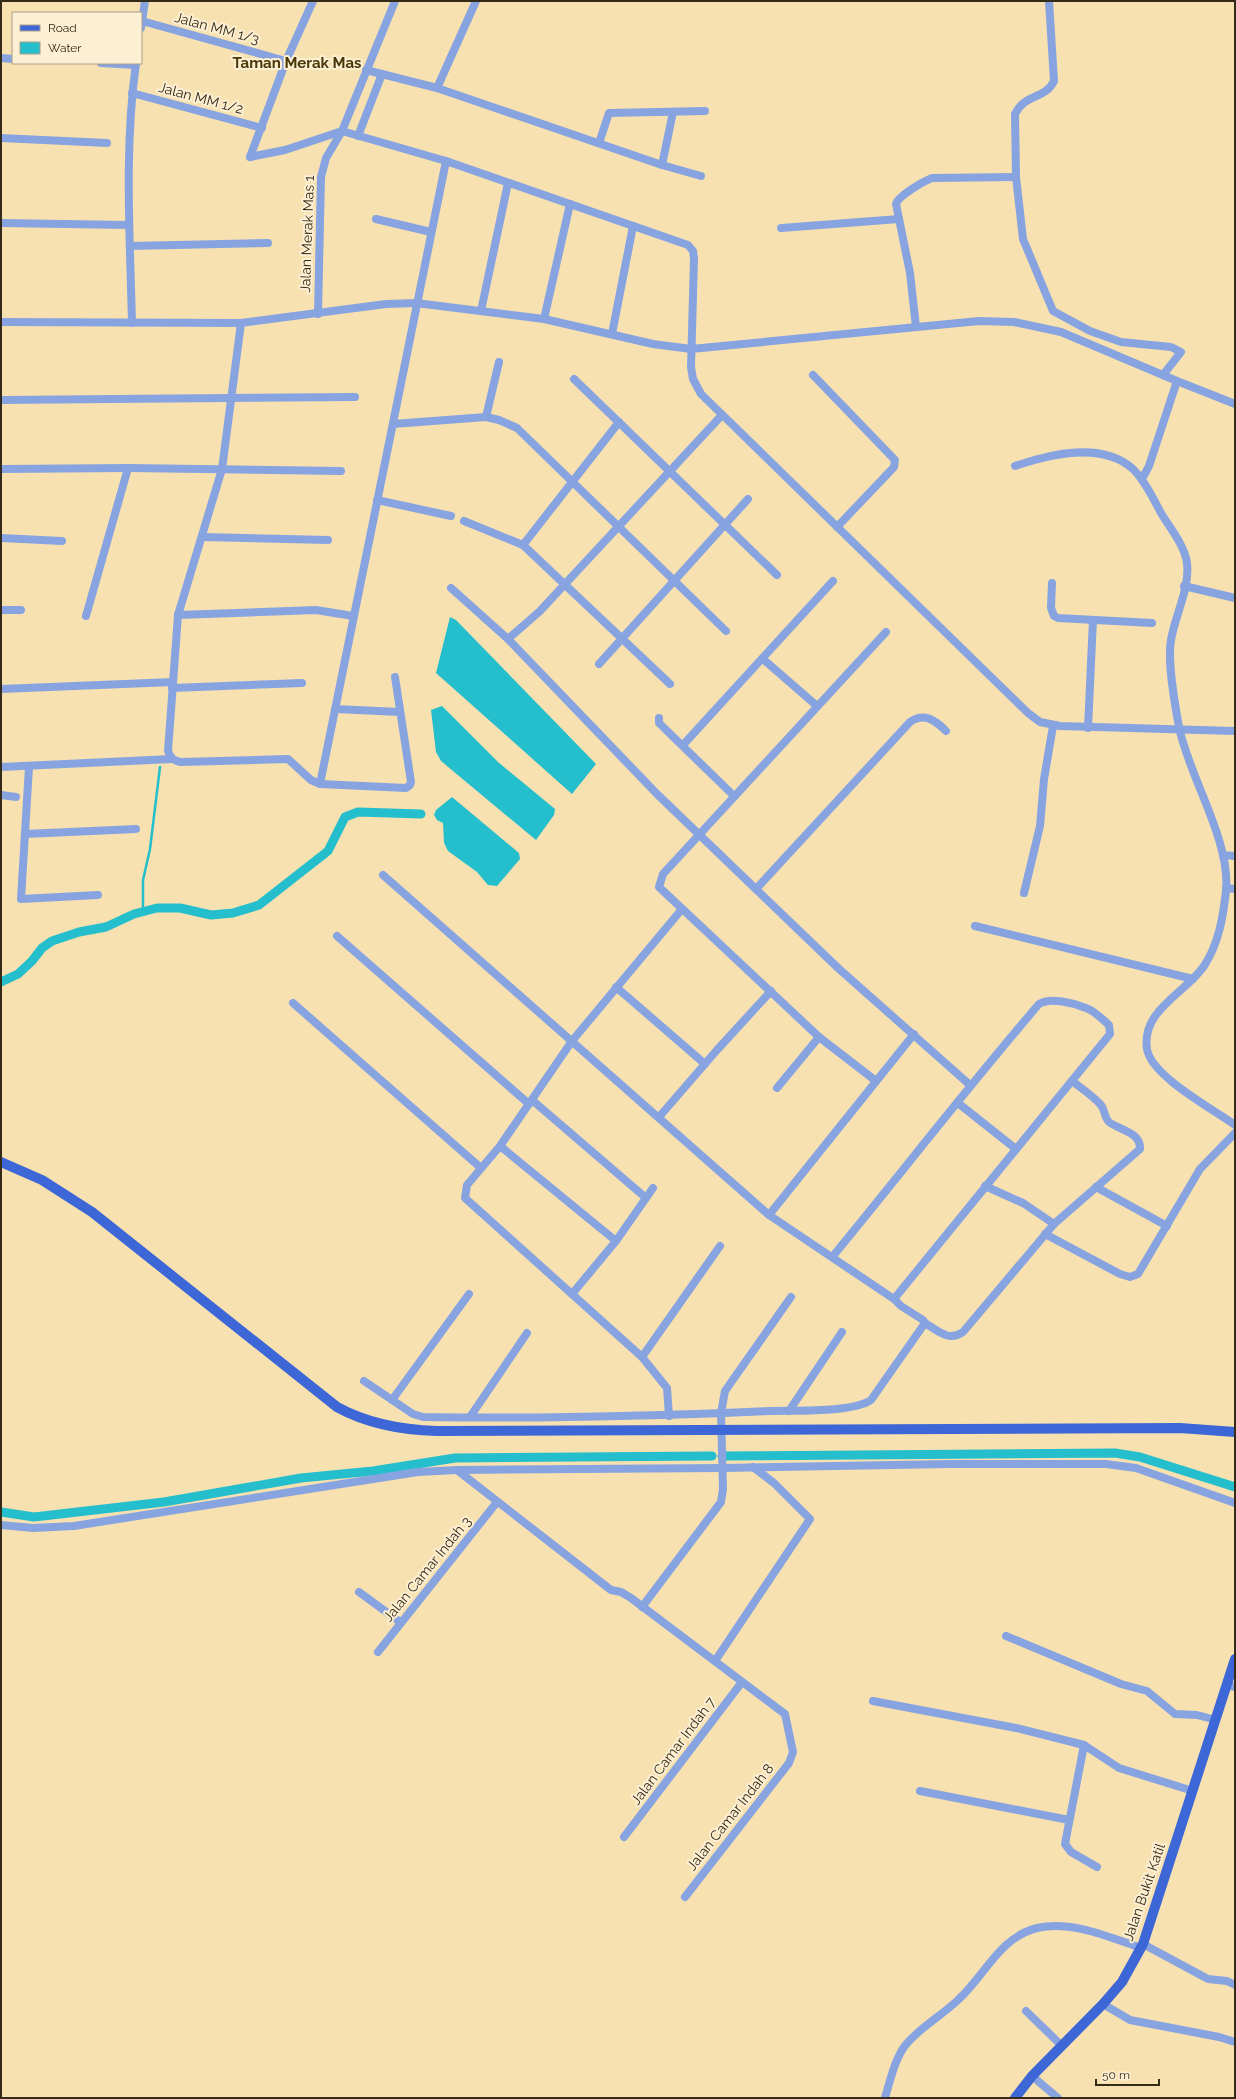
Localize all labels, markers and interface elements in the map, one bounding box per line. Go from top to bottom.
street label: Jalan MM 1/3 [173,9,261,47]
legend [12,12,142,64]
text: Road [48,21,77,35]
text: Water [48,41,82,55]
district label: Taman Merak Mas [233,54,361,72]
street label: Jalan MM 1/2 [157,79,245,117]
street label: Jalan Merak Mas 1 [297,175,317,293]
street label: Jalan Camar Indah 3 [380,1513,474,1625]
street label: Jalan Camar Indah 7 [627,1694,719,1808]
street label: Jalan Camar Indah 8 [683,1760,777,1874]
street label: Jalan Bukit Katil [1120,1841,1168,1943]
scale bar [1096,2061,1159,2087]
text: 50 m [1102,2068,1130,2082]

